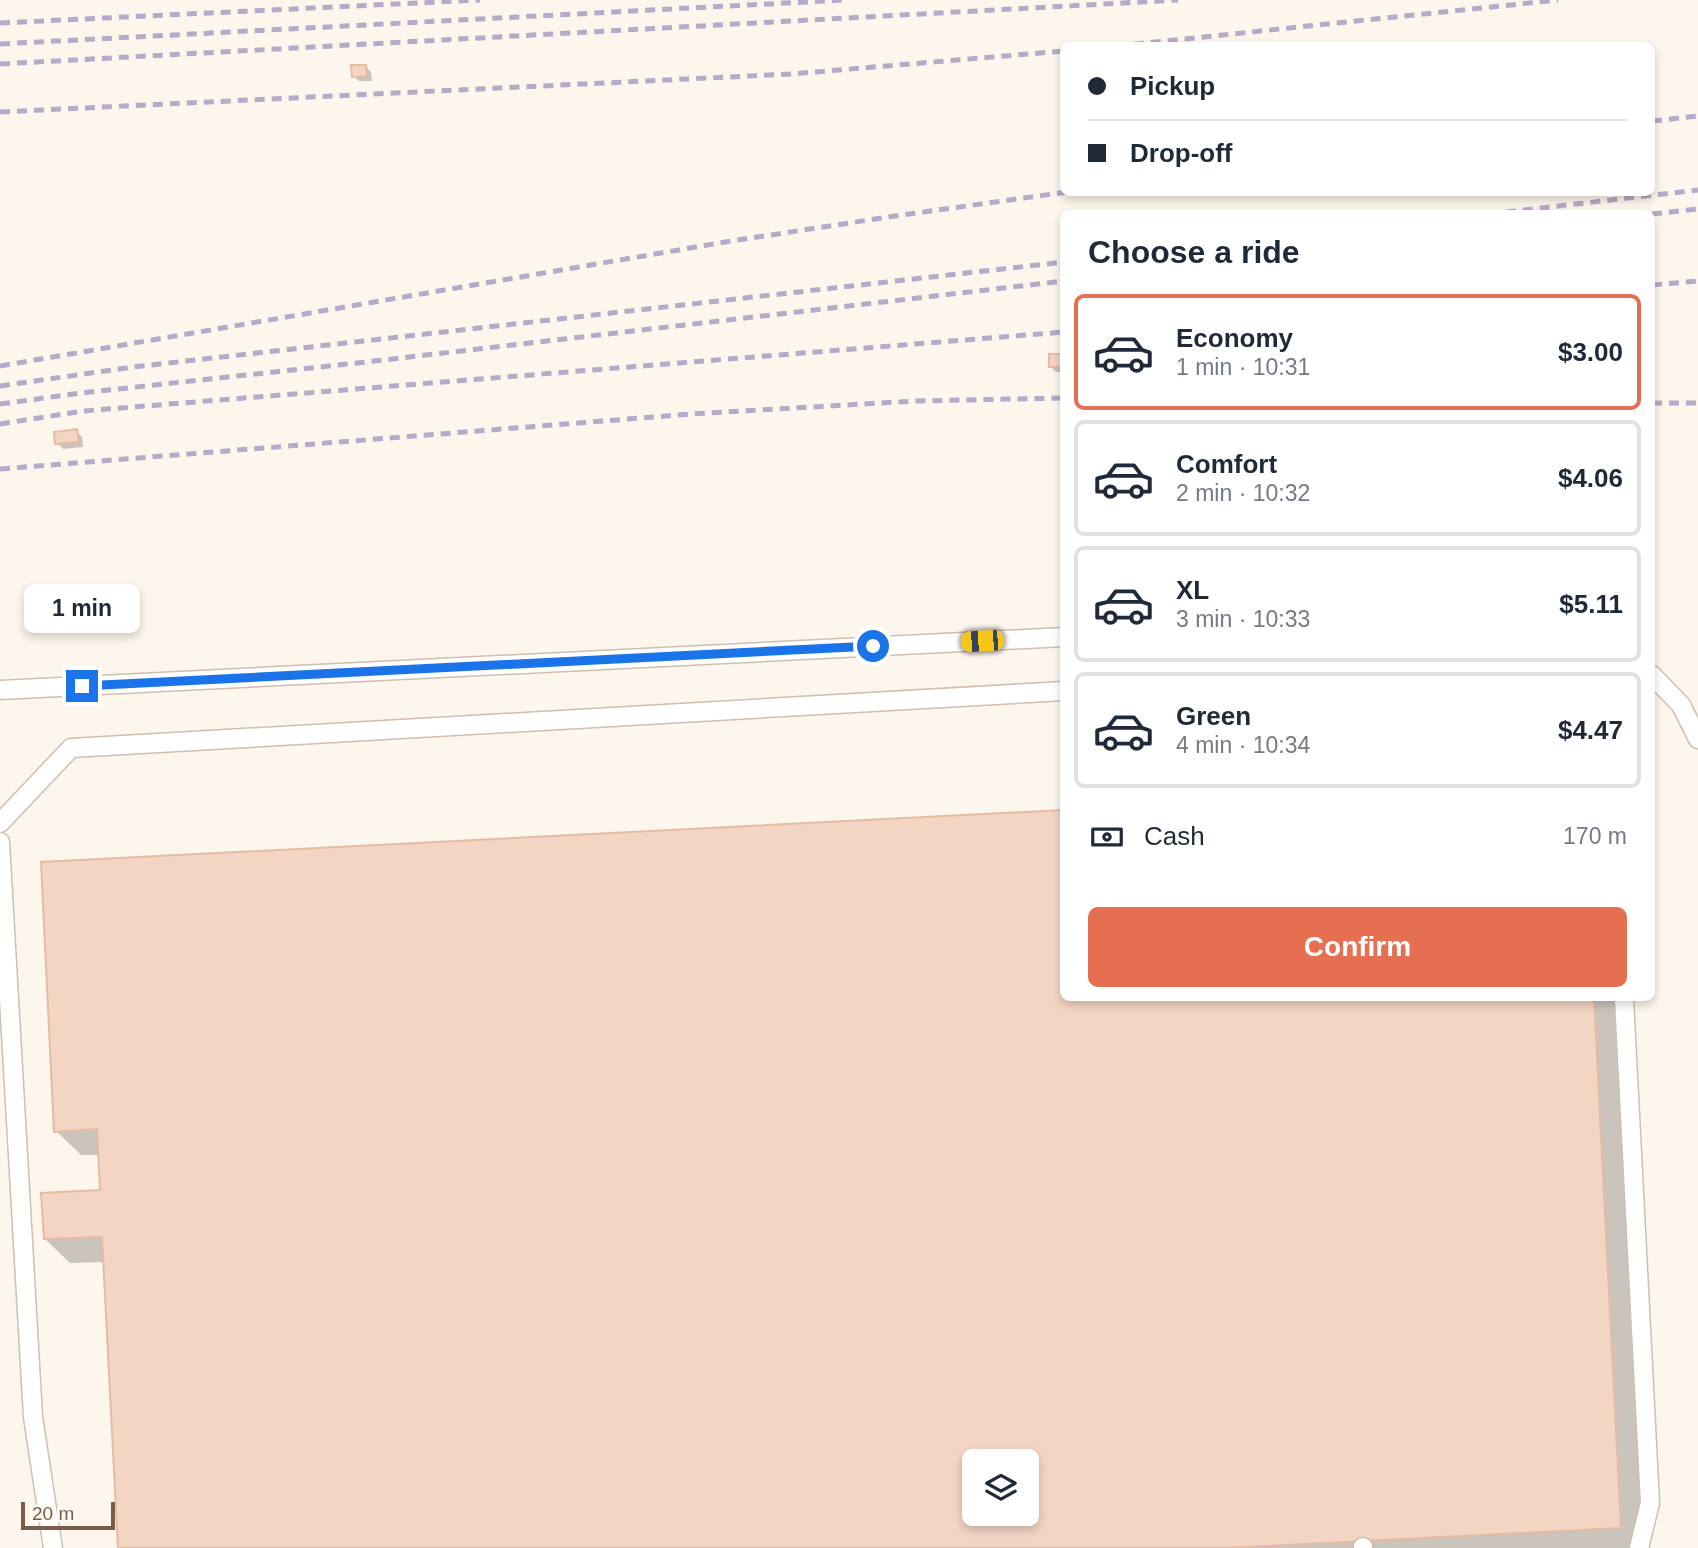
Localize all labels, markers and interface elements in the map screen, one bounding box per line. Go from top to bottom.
text: Pickup [1130,71,1215,101]
text: Drop-off [1130,138,1233,168]
text: Choose a ride [1088,234,1300,270]
icon: car [1092,321,1155,384]
text: Economy [1176,323,1293,353]
text: $3.00 [1558,337,1623,367]
text: 1 min · 10:31 [1176,354,1310,380]
icon: car [1092,447,1155,510]
text: Comfort [1176,449,1277,479]
text: $4.06 [1558,463,1623,493]
text: 2 min · 10:32 [1176,480,1310,506]
icon: car [1092,573,1155,636]
text: XL [1176,575,1209,605]
callout: 1 min [24,584,140,634]
text: $5.11 [1559,589,1623,619]
text: 1 min [52,595,112,621]
text: 3 min · 10:33 [1176,606,1310,632]
car [961,629,1004,653]
route start [857,630,889,662]
route end [66,670,98,702]
icon: car [1092,699,1155,762]
text: Green [1176,701,1251,731]
text: $4.47 [1558,715,1623,745]
text: 4 min · 10:34 [1176,732,1310,758]
icon: cash [1088,818,1126,856]
text: Cash [1144,821,1205,851]
text: 170 m [1563,823,1627,849]
button: Confirm [1088,907,1627,987]
map controls [962,1449,1039,1526]
button: layers [962,1449,1039,1526]
scale bar [21,1499,116,1531]
text: 20 m [32,1503,74,1524]

